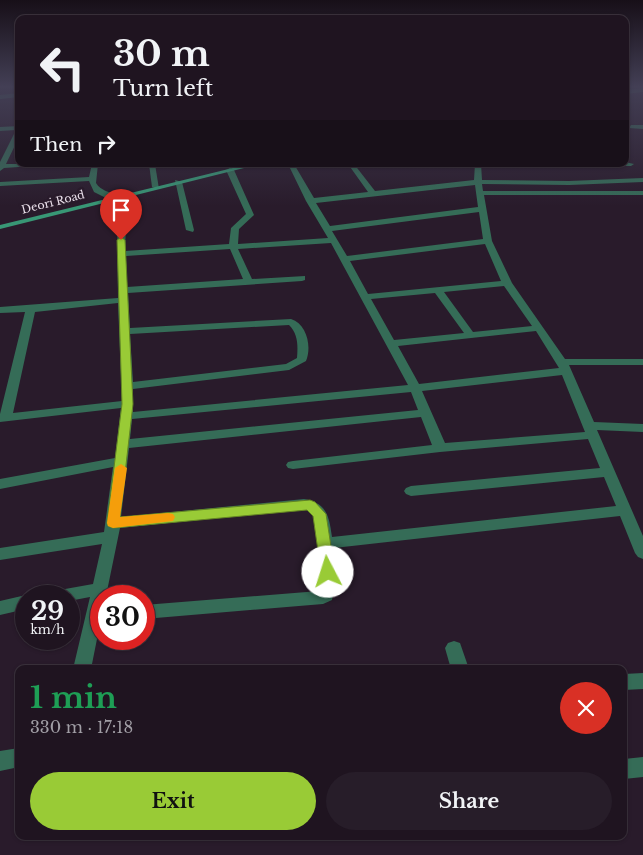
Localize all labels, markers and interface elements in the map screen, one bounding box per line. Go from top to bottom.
text: 30 m [113,32,210,75]
icon: left [30,35,95,100]
text: Turn left [113,75,213,102]
icon: right [92,130,120,158]
text: Then [30,133,82,156]
street label: Deori Road [20,187,87,217]
pin [100,189,142,240]
icon: arrive [107,196,135,224]
position arrow [301,545,353,597]
speed limit sign: 30 [90,585,155,650]
text: 29 [31,596,64,627]
text: km/h [30,622,65,637]
text: 1 min [30,679,117,716]
button: close [560,682,612,734]
text: 330 m · 17:18 [30,717,133,737]
button: Exit [30,772,316,830]
button: Share [326,772,612,830]

